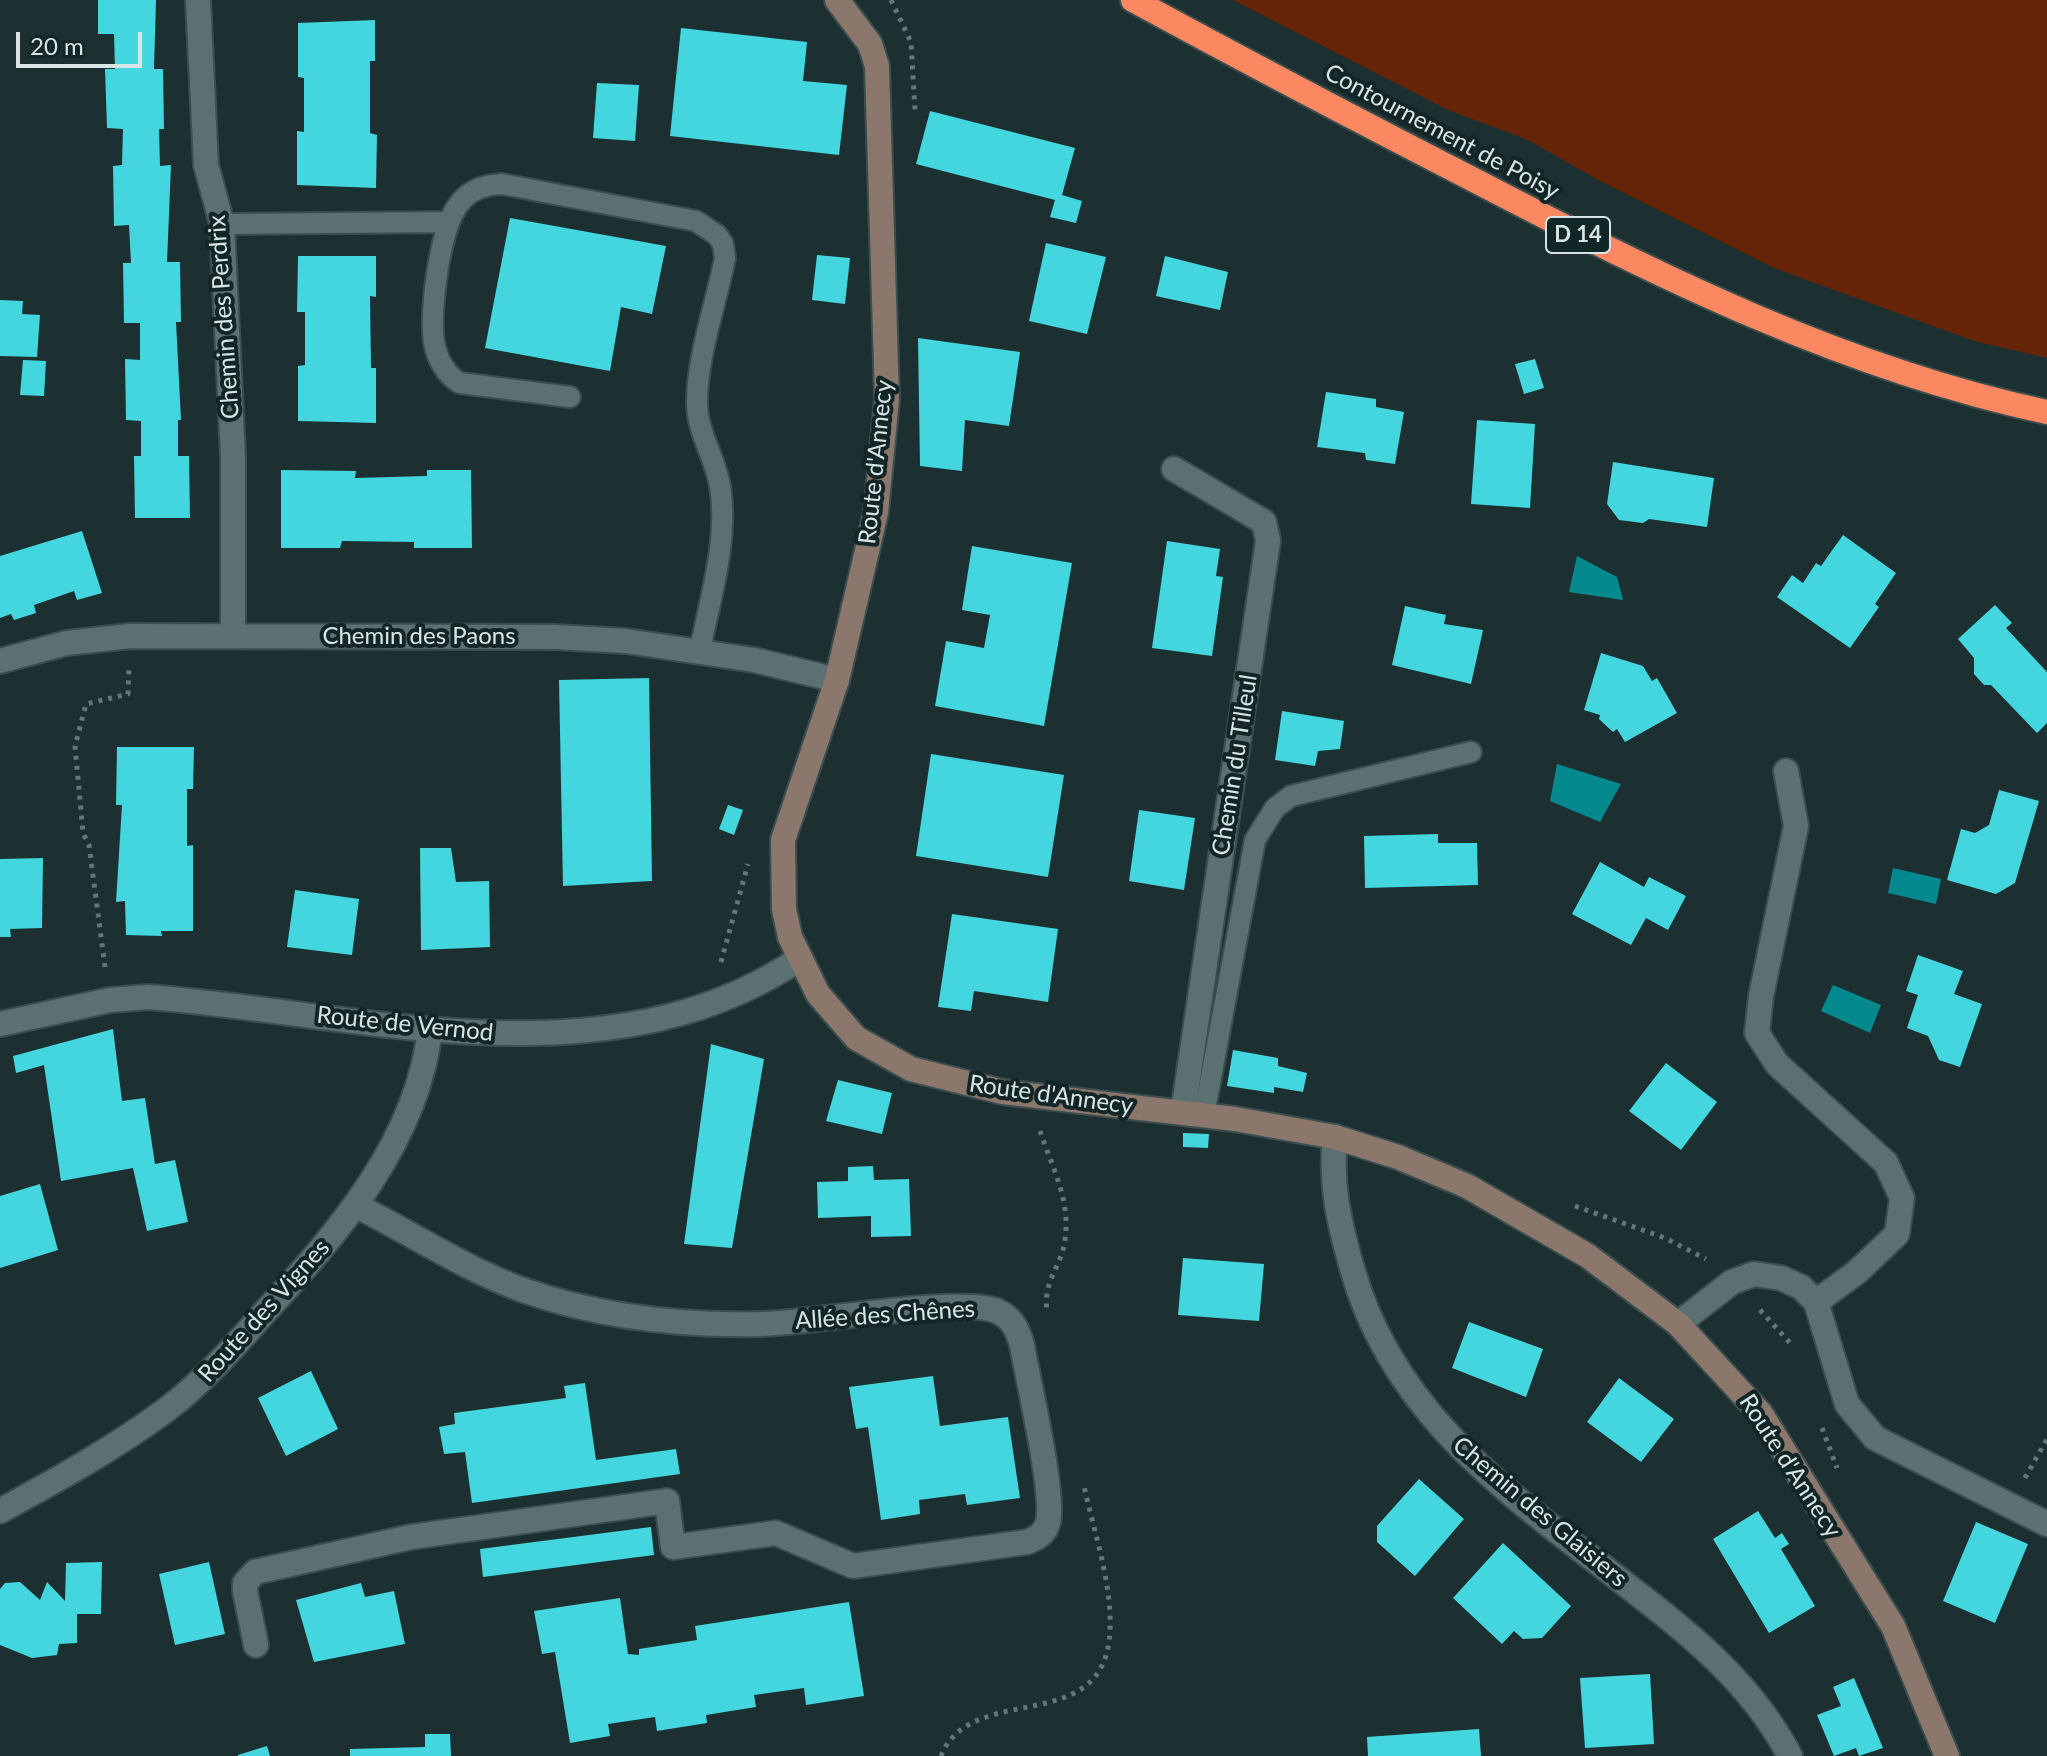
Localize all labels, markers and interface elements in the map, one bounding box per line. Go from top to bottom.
scale bar [20,16,146,66]
text: 20 m [30,31,84,60]
street label: Contournement de Poisy [1320,58,1564,206]
street label: Chemin des Perdrix [203,214,245,420]
road number: D 14 [1546,217,1610,253]
street label: Route d'Annecy [853,378,899,546]
street label: Chemin des Paons [322,622,516,650]
street label: Chemin du Tilleul [1206,672,1264,858]
street label: Route de Vernod [315,1000,495,1048]
street label: Route d'Annecy [967,1069,1135,1121]
street label: Route des Vignes [192,1234,336,1388]
street label: Allée des Chênes [794,1294,976,1336]
street label: Route d'Annecy [1733,1389,1847,1543]
street label: Chemin des Glaisiers [1447,1431,1633,1593]

